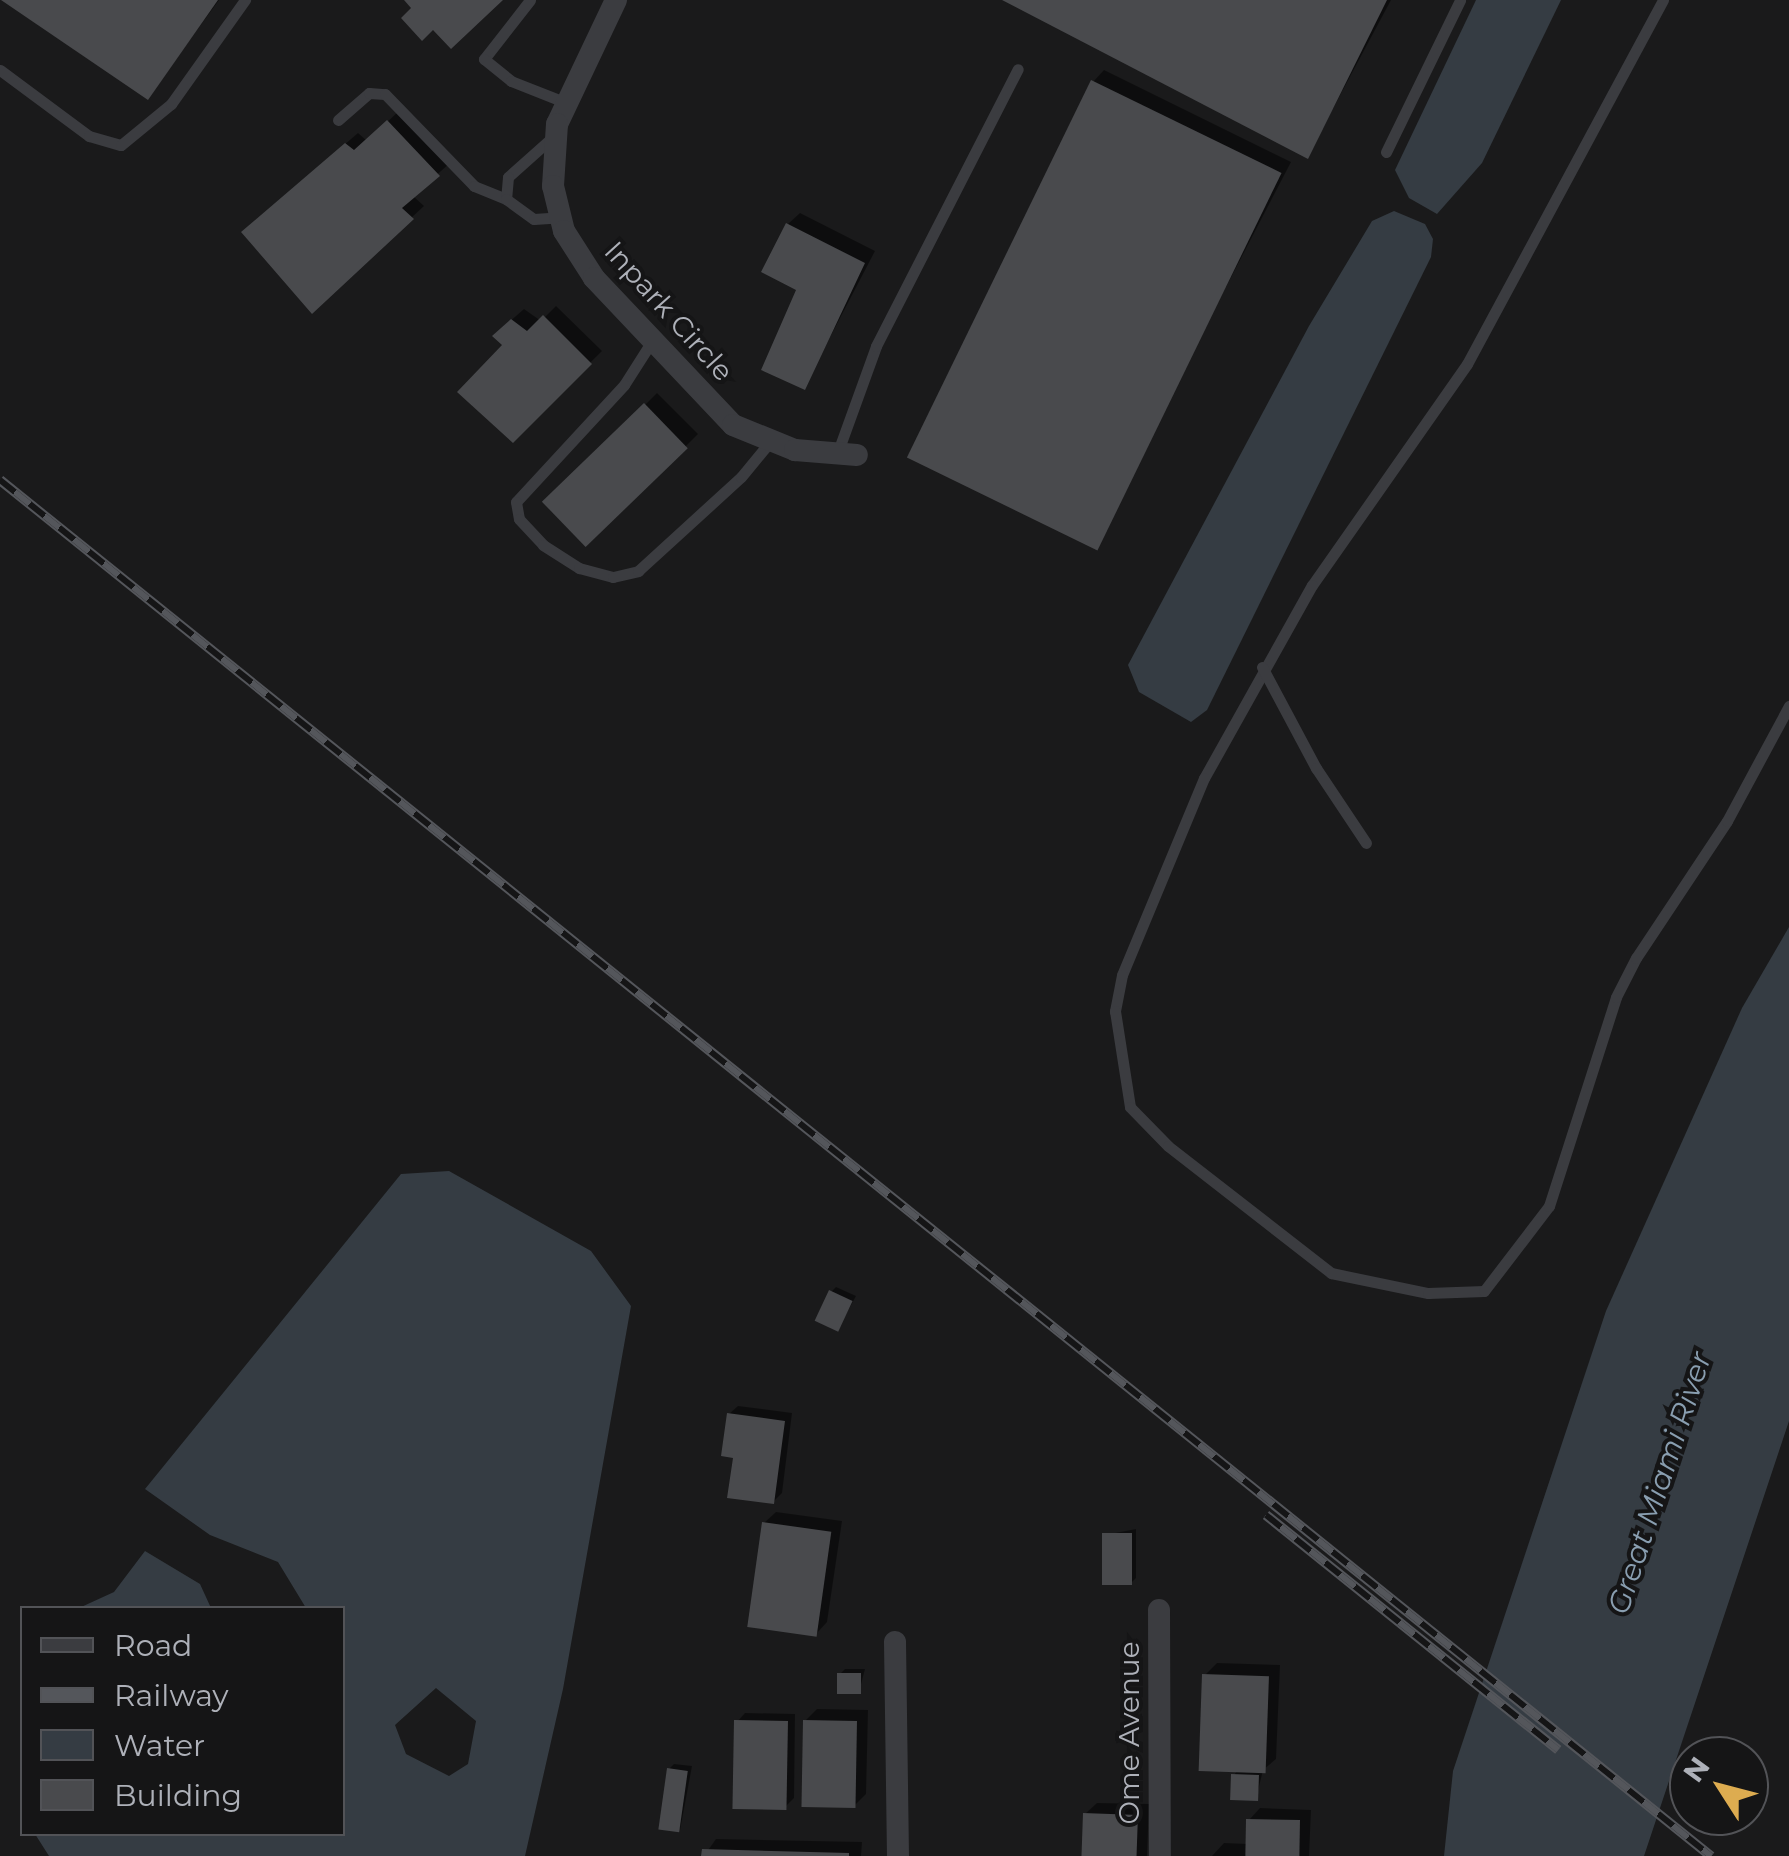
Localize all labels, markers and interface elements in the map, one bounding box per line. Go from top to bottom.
street label: Inpark Circle [598,234,740,388]
water label: Great Miami River [1601,1347,1719,1619]
legend [20,1606,345,1836]
text: Road [114,1627,192,1664]
street label: Ome Avenue [1112,1641,1146,1825]
text: Railway [114,1677,229,1714]
text: Water [114,1727,205,1764]
north arrow [1669,1736,1769,1836]
text: N [1676,1750,1717,1789]
text: Building [114,1777,242,1814]

